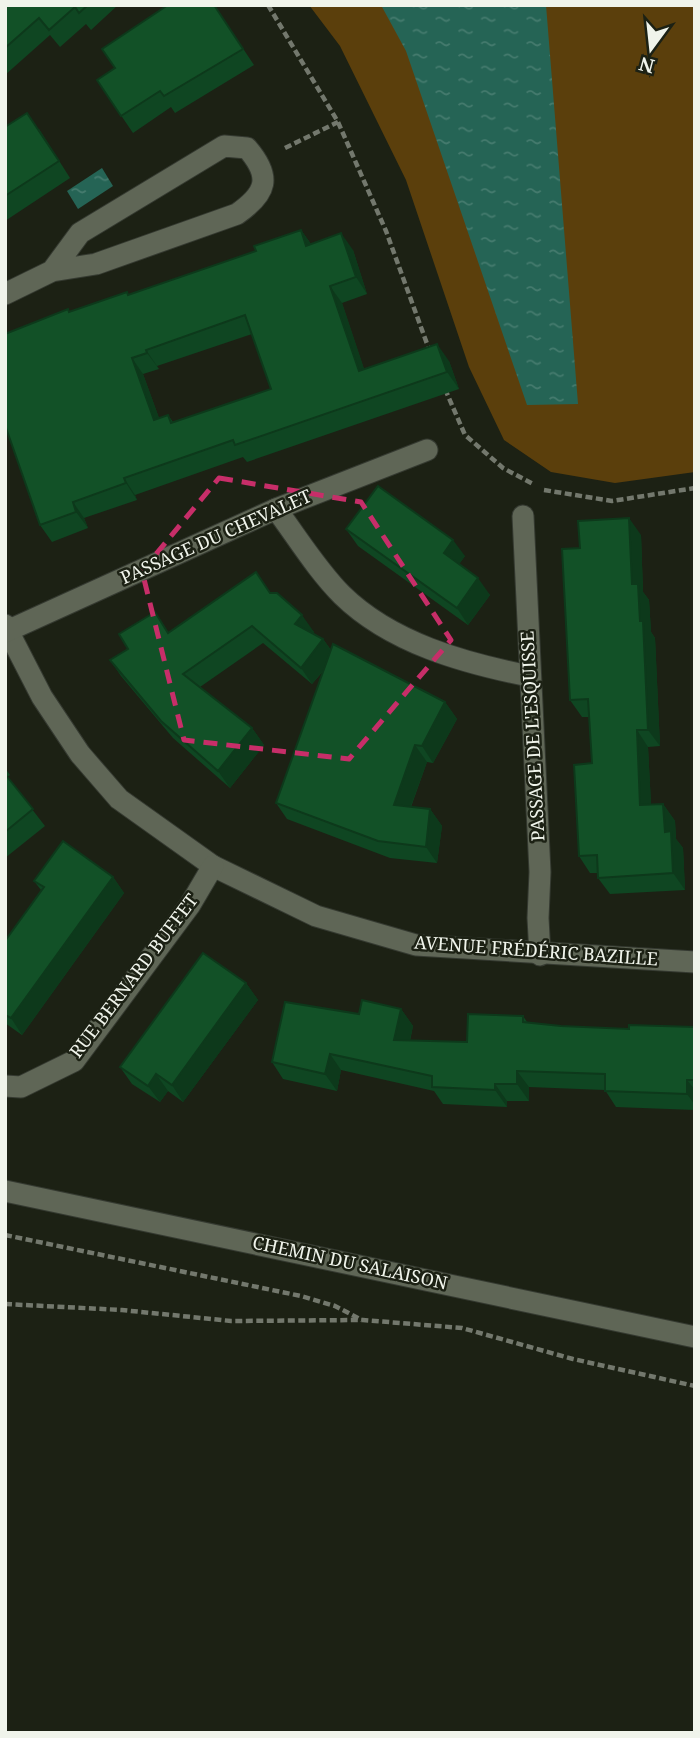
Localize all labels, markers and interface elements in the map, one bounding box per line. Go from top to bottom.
north arrow [616,14,686,84]
text: N [636,51,657,80]
street label: PASSAGE DU CHEVALET [116,483,315,589]
street label: PASSAGE DE L'ESQUISSE [515,630,549,842]
street label: RUE BERNARD BUFFET [64,889,203,1062]
street label: AVENUE FRÉDÉRIC BAZILLE [413,930,659,970]
street label: CHEMIN DU SALAISON [251,1230,450,1294]

